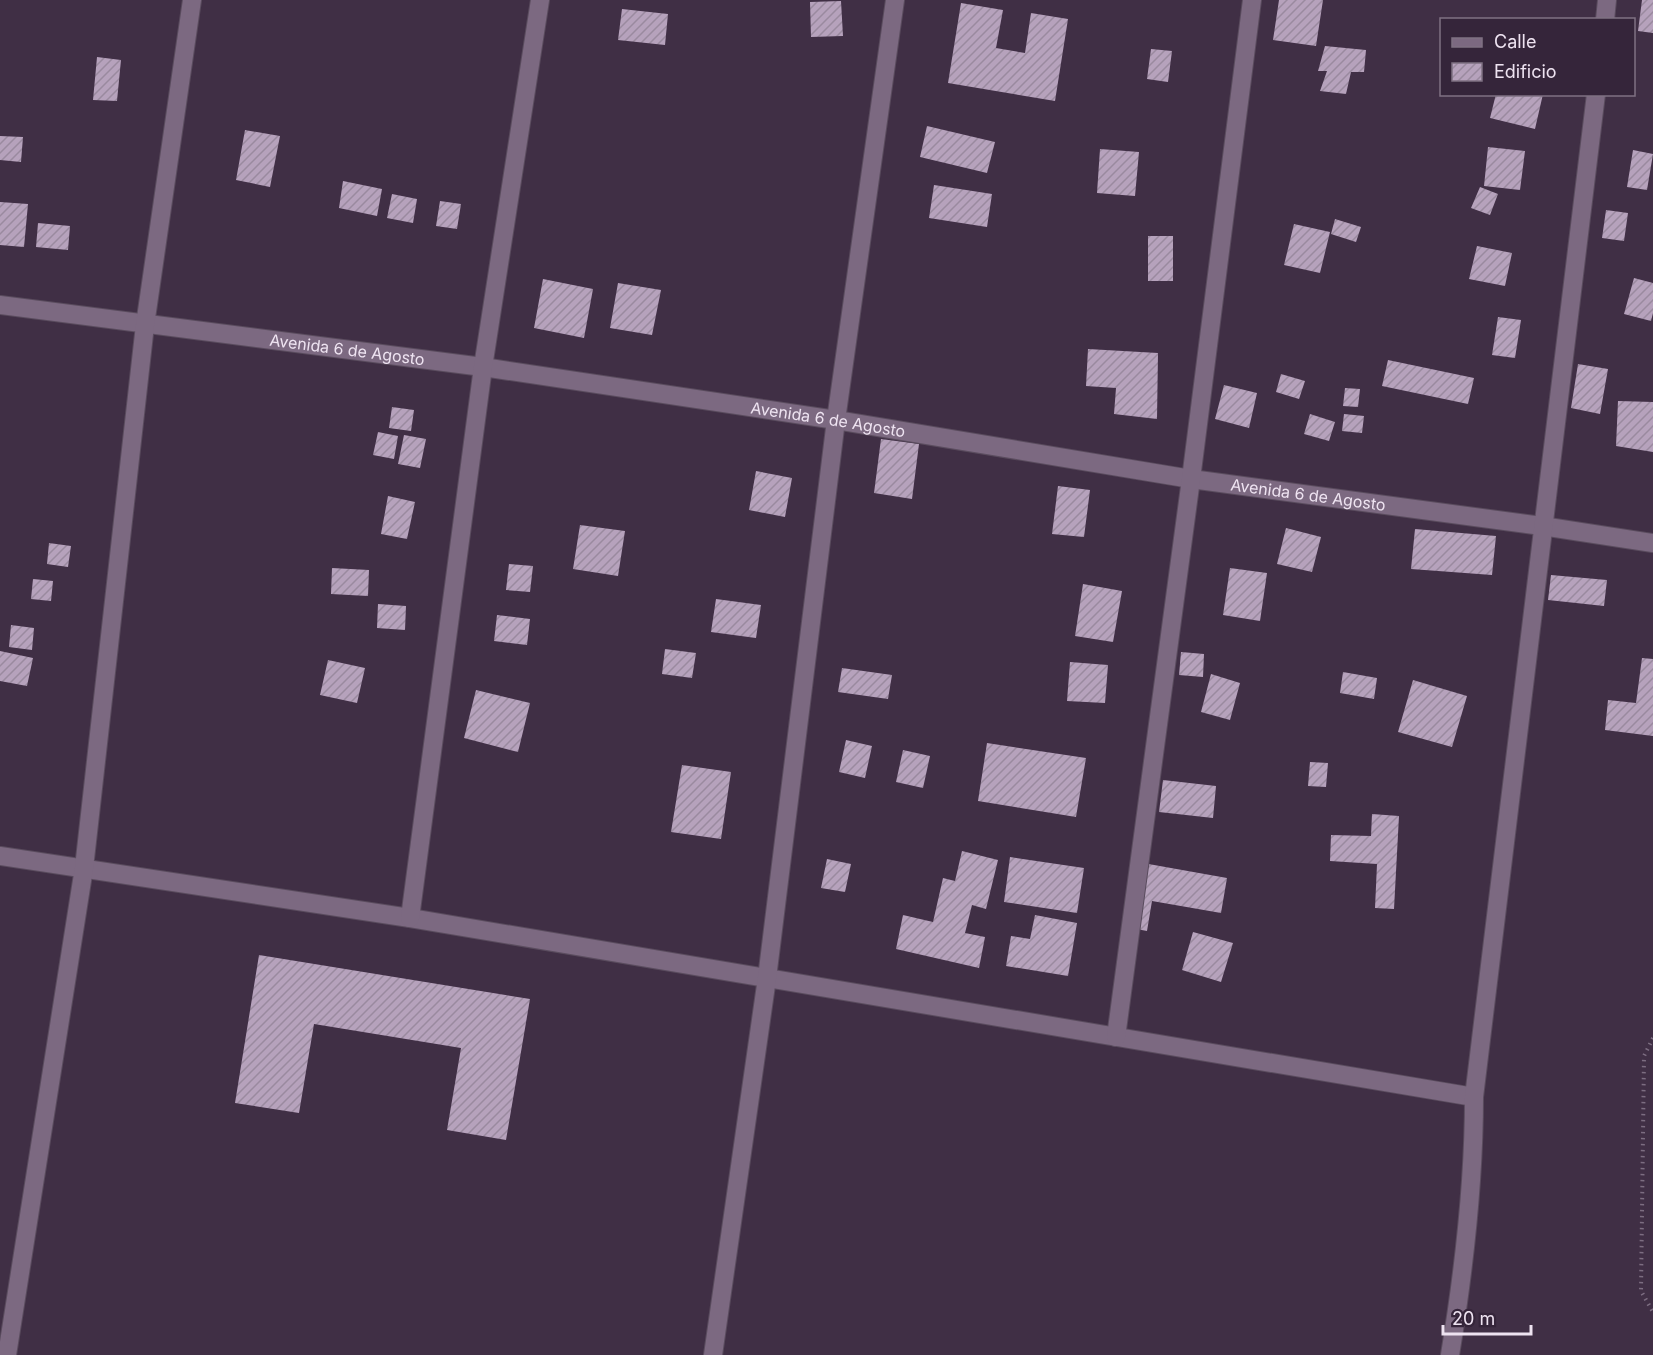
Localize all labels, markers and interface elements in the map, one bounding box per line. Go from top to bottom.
legend [1440,18,1635,96]
text: Calle [1494,31,1536,52]
text: Edificio [1494,61,1557,82]
street label: Avenida 6 de Agosto [268,330,426,369]
street label: Avenida 6 de Agosto [749,397,907,441]
street label: Avenida 6 de Agosto [1229,474,1387,515]
scale bar [1443,1298,1532,1336]
text: 20 m [1452,1308,1495,1329]

